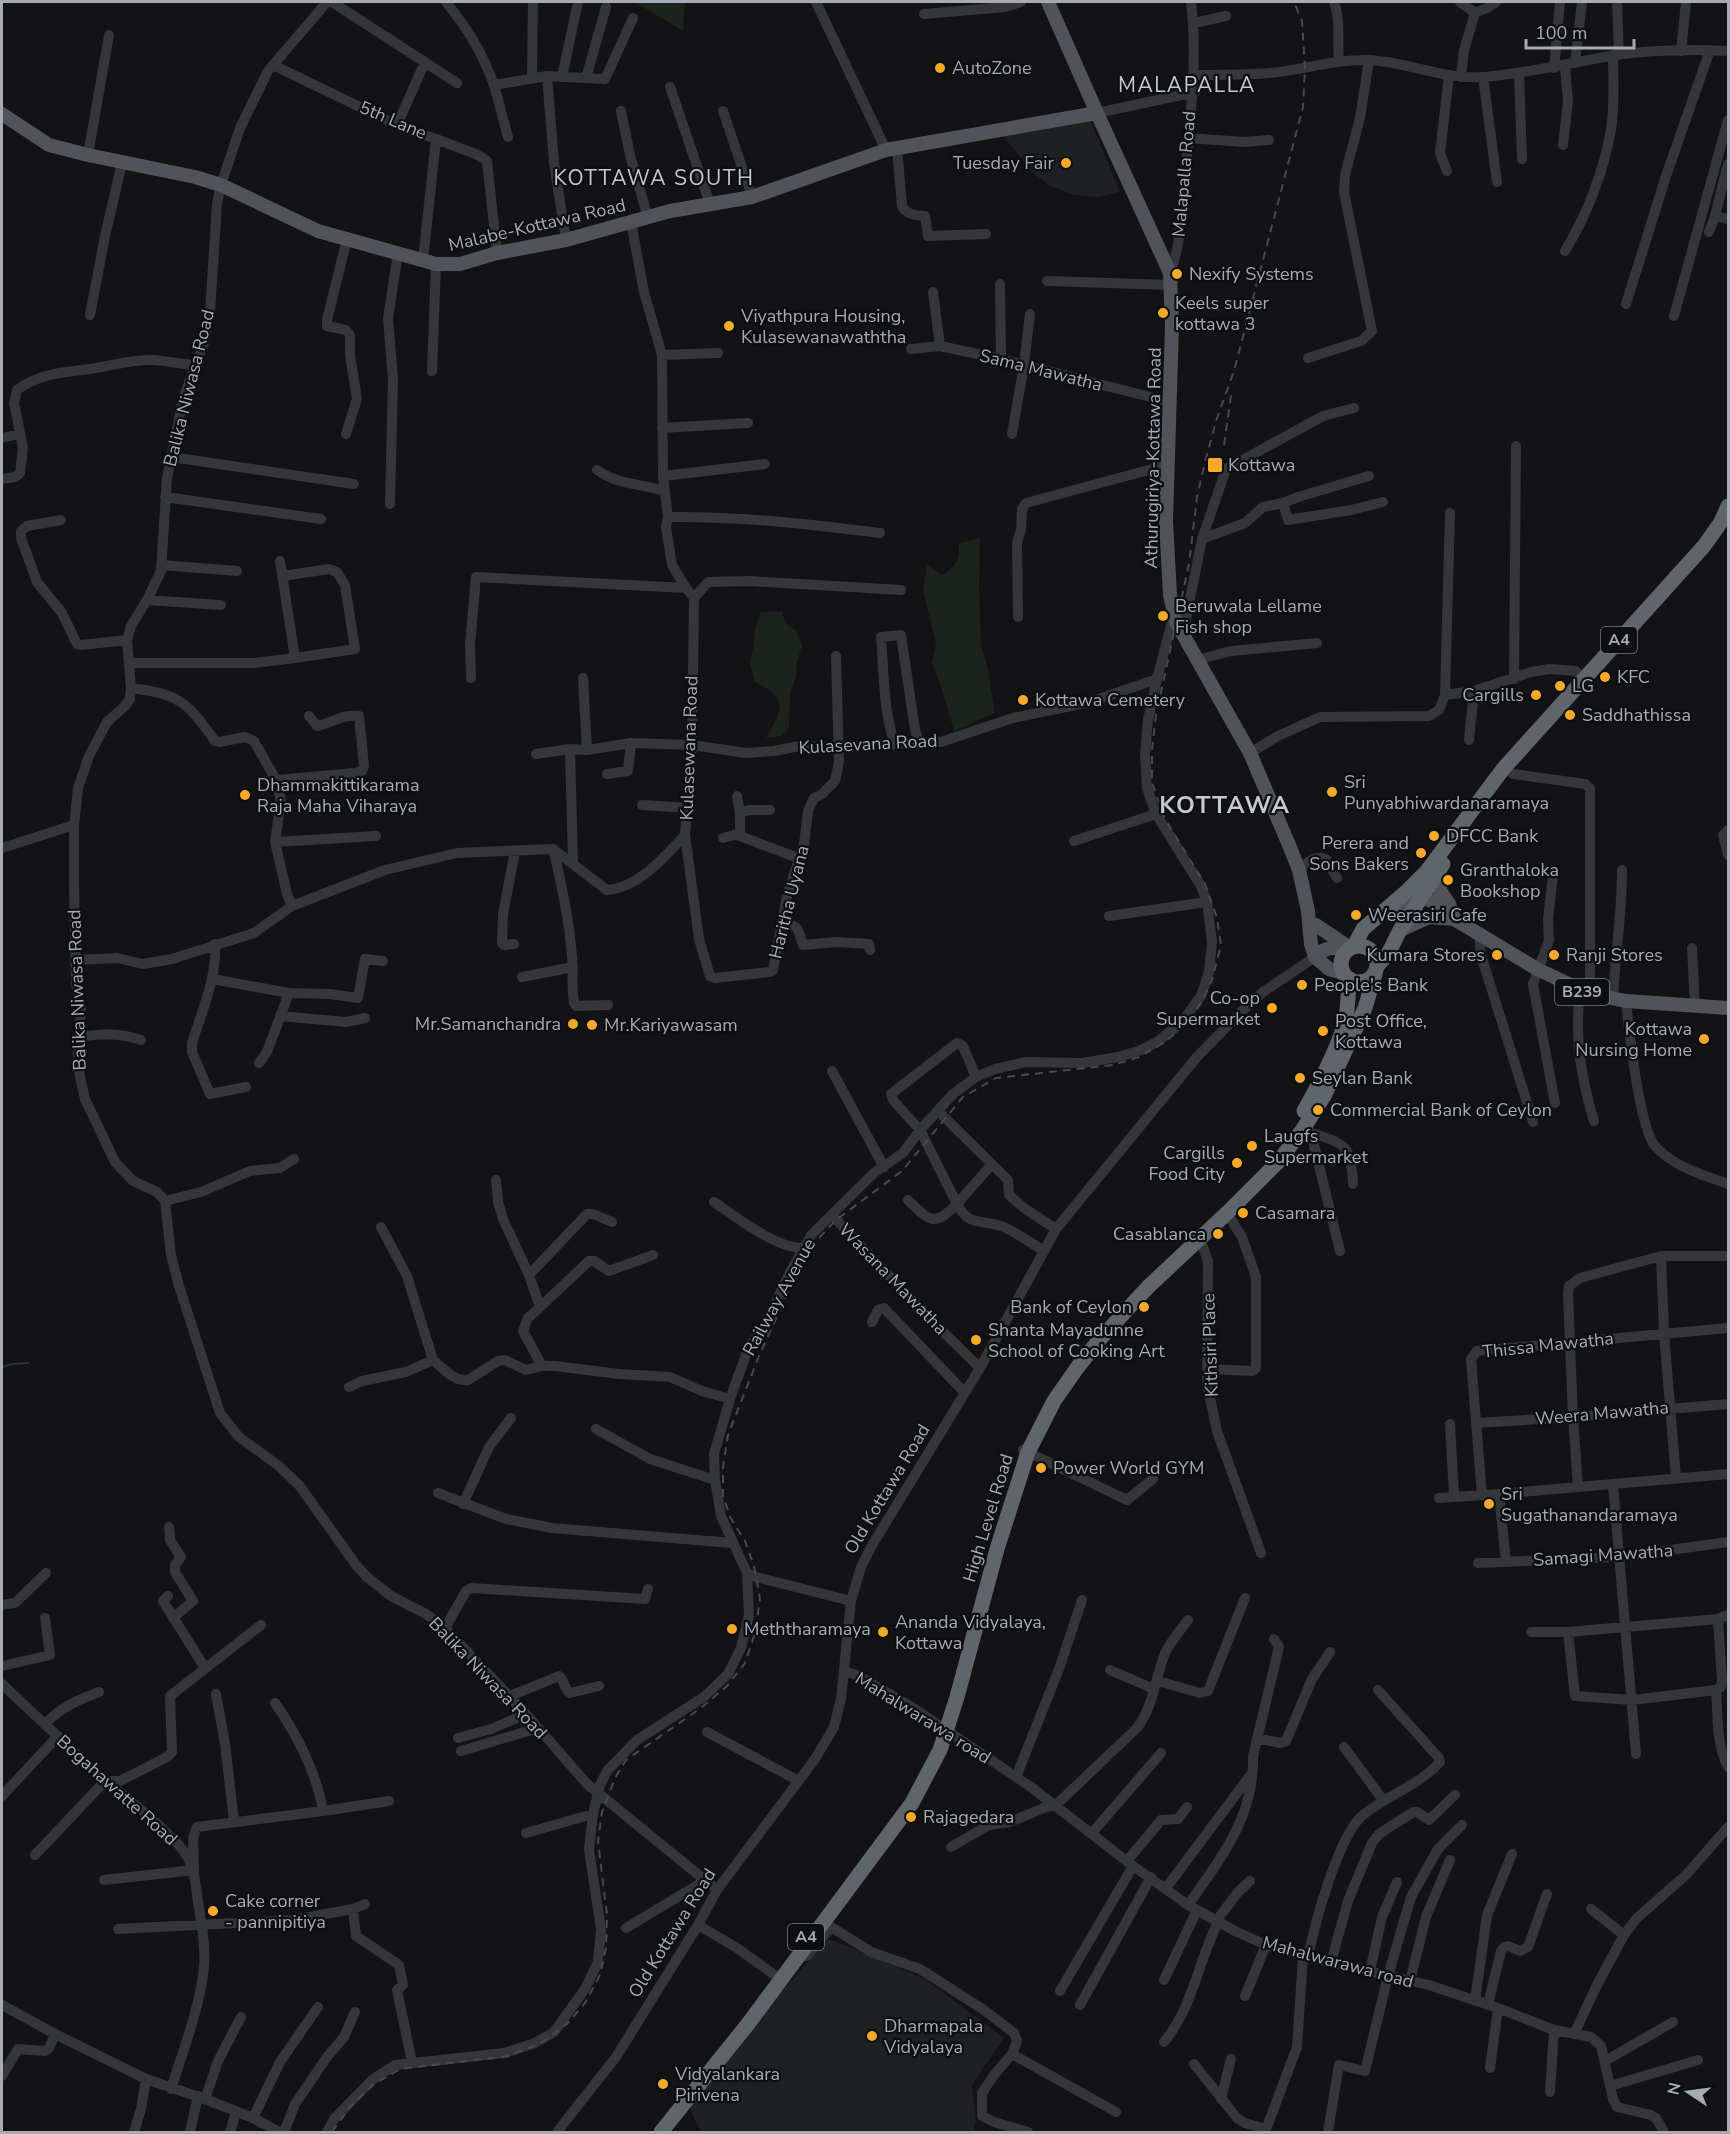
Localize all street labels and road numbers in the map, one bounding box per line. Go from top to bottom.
street label: 5th Lane [356,95,430,145]
street label: Malapalla Road [1167,110,1201,238]
street label: Malabe-Kottawa Road [446,193,628,257]
street label: Balika Niwasa Road [158,307,220,469]
street label: Sama Mawatha [977,343,1105,397]
street label: Athurugiriya-Kottawa Road [1139,347,1167,569]
road number: A4 [1601,627,1637,653]
street label: Kulasewana Road [674,675,704,821]
street label: Kulasevana Road [798,728,938,760]
street label: Haritha Uyana [763,843,815,961]
street label: Balika Niwasa Road [62,909,92,1071]
road number: B239 [1555,979,1609,1005]
street label: Wasana Mawatha [834,1218,952,1340]
street label: Railway Avenue [737,1234,821,1360]
street label: Kithsiri Place [1196,1293,1224,1397]
street label: Thissa Mawatha [1481,1326,1615,1364]
street label: Weera Mawatha [1534,1395,1670,1431]
street label: Old Kottawa Road [839,1419,935,1559]
street label: High Level Road [957,1451,1019,1585]
street label: Samagi Mawatha [1532,1538,1674,1572]
street label: Balika Niwasa Road [423,1612,553,1744]
street label: Mahalwarawa road [851,1667,995,1769]
street label: Bogahawatte Road [51,1729,183,1851]
street label: Old Kottawa Road [623,1864,721,2002]
road number: A4 [788,1924,824,1950]
street label: Mahalwarawa road [1260,1930,1416,1994]

